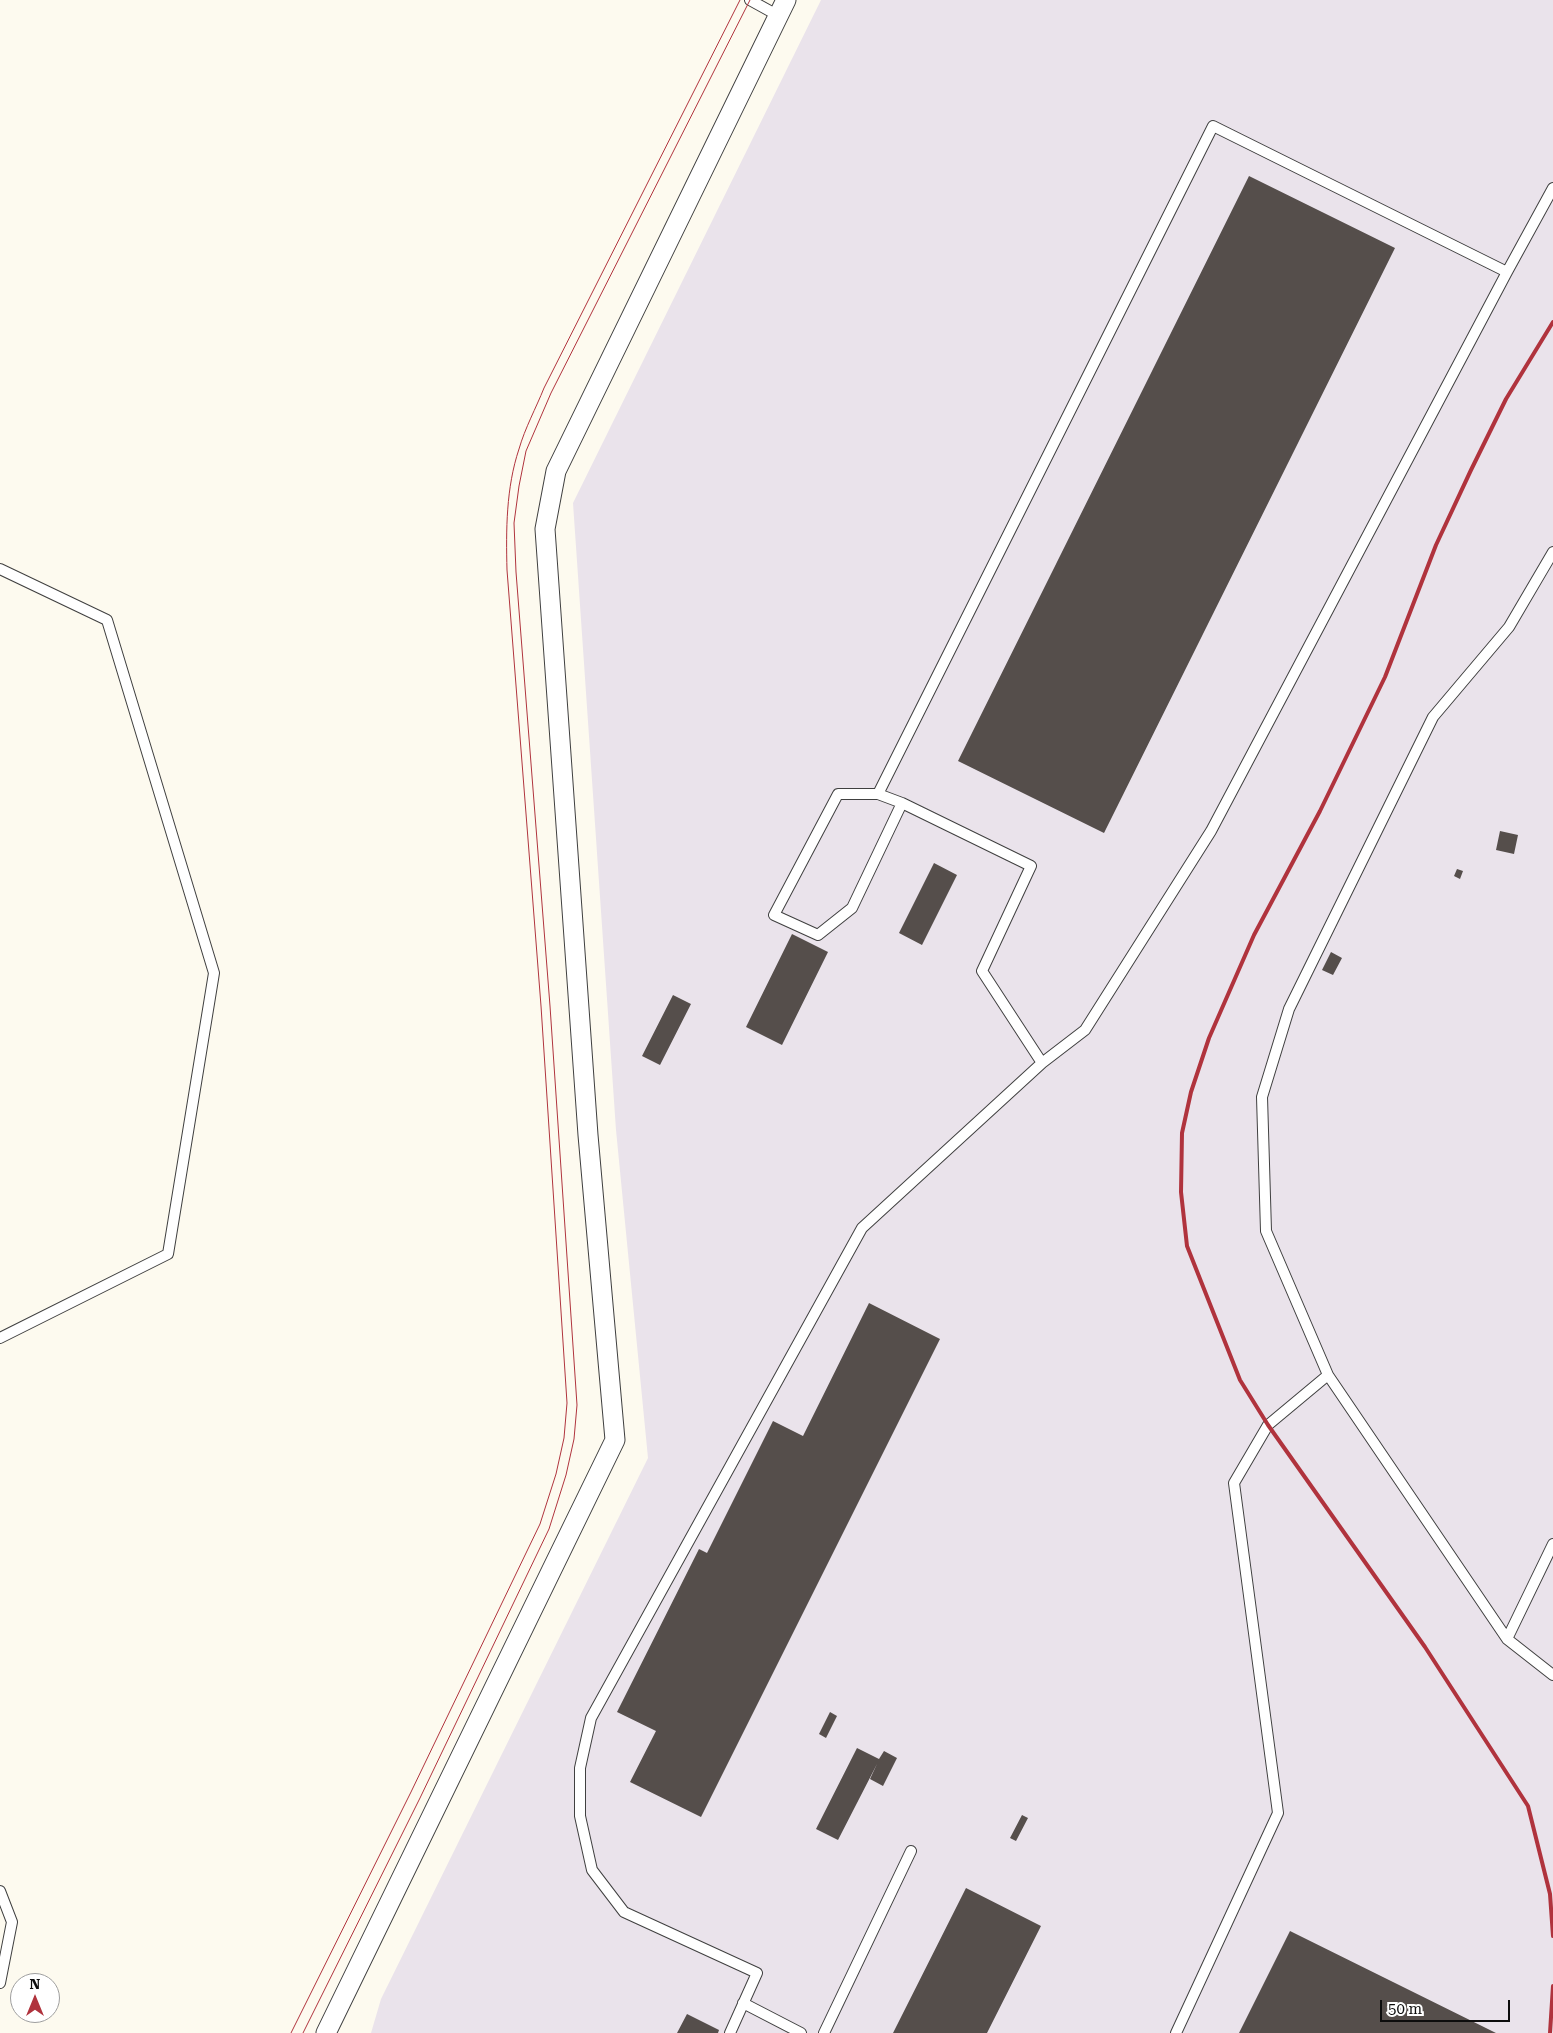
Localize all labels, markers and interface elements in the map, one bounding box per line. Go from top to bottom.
north arrow [10,1973,60,2023]
text: N [30,1976,40,1992]
scale bar [1383,1990,1513,2022]
text: 50 m [1388,2000,1422,2018]

